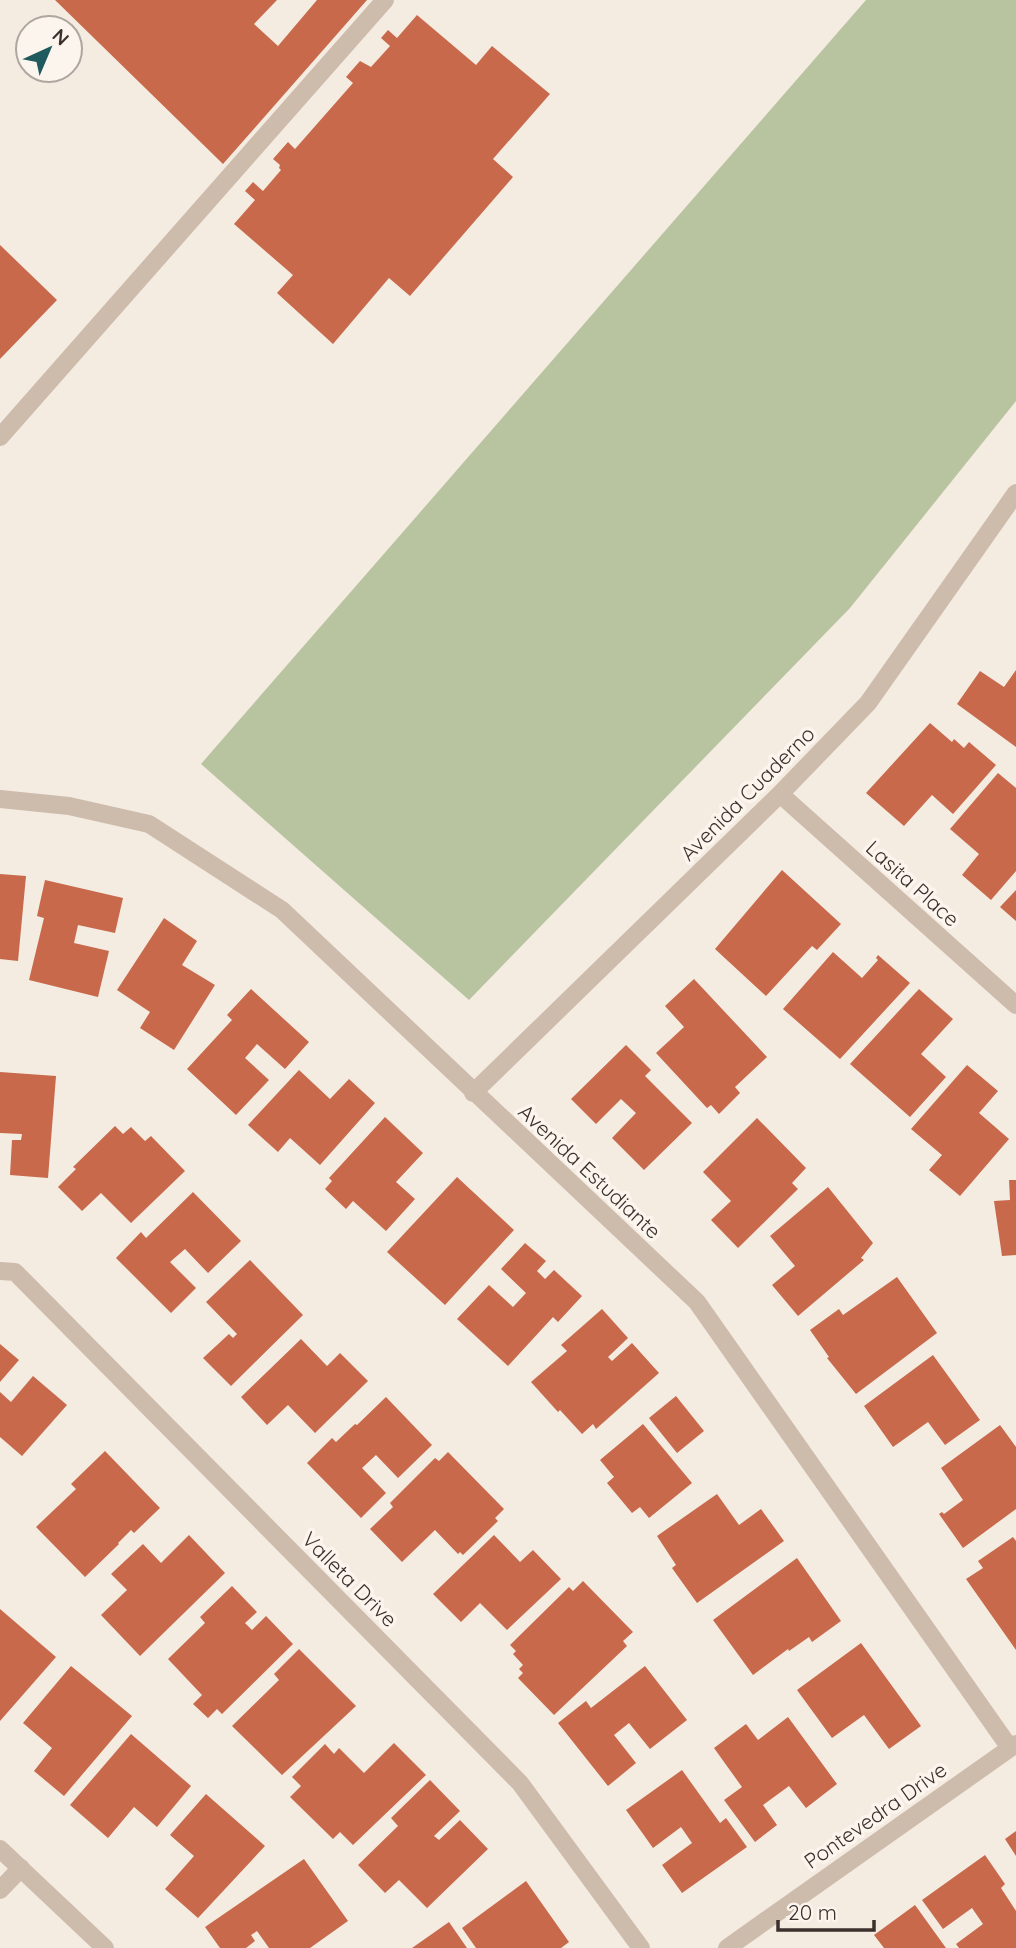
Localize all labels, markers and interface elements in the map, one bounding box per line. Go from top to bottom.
north arrow [14,14,84,84]
text: N [47,23,74,50]
street label: Avenida Cuaderno [674,720,820,866]
street label: Lasita Place [861,834,965,932]
street label: Avenida Estudiante [513,1098,667,1244]
street label: Valleta Drive [297,1526,403,1632]
street label: Pontevedra Drive [799,1756,951,1874]
scale bar [778,1888,874,1932]
text: 20 m [788,1899,837,1925]

